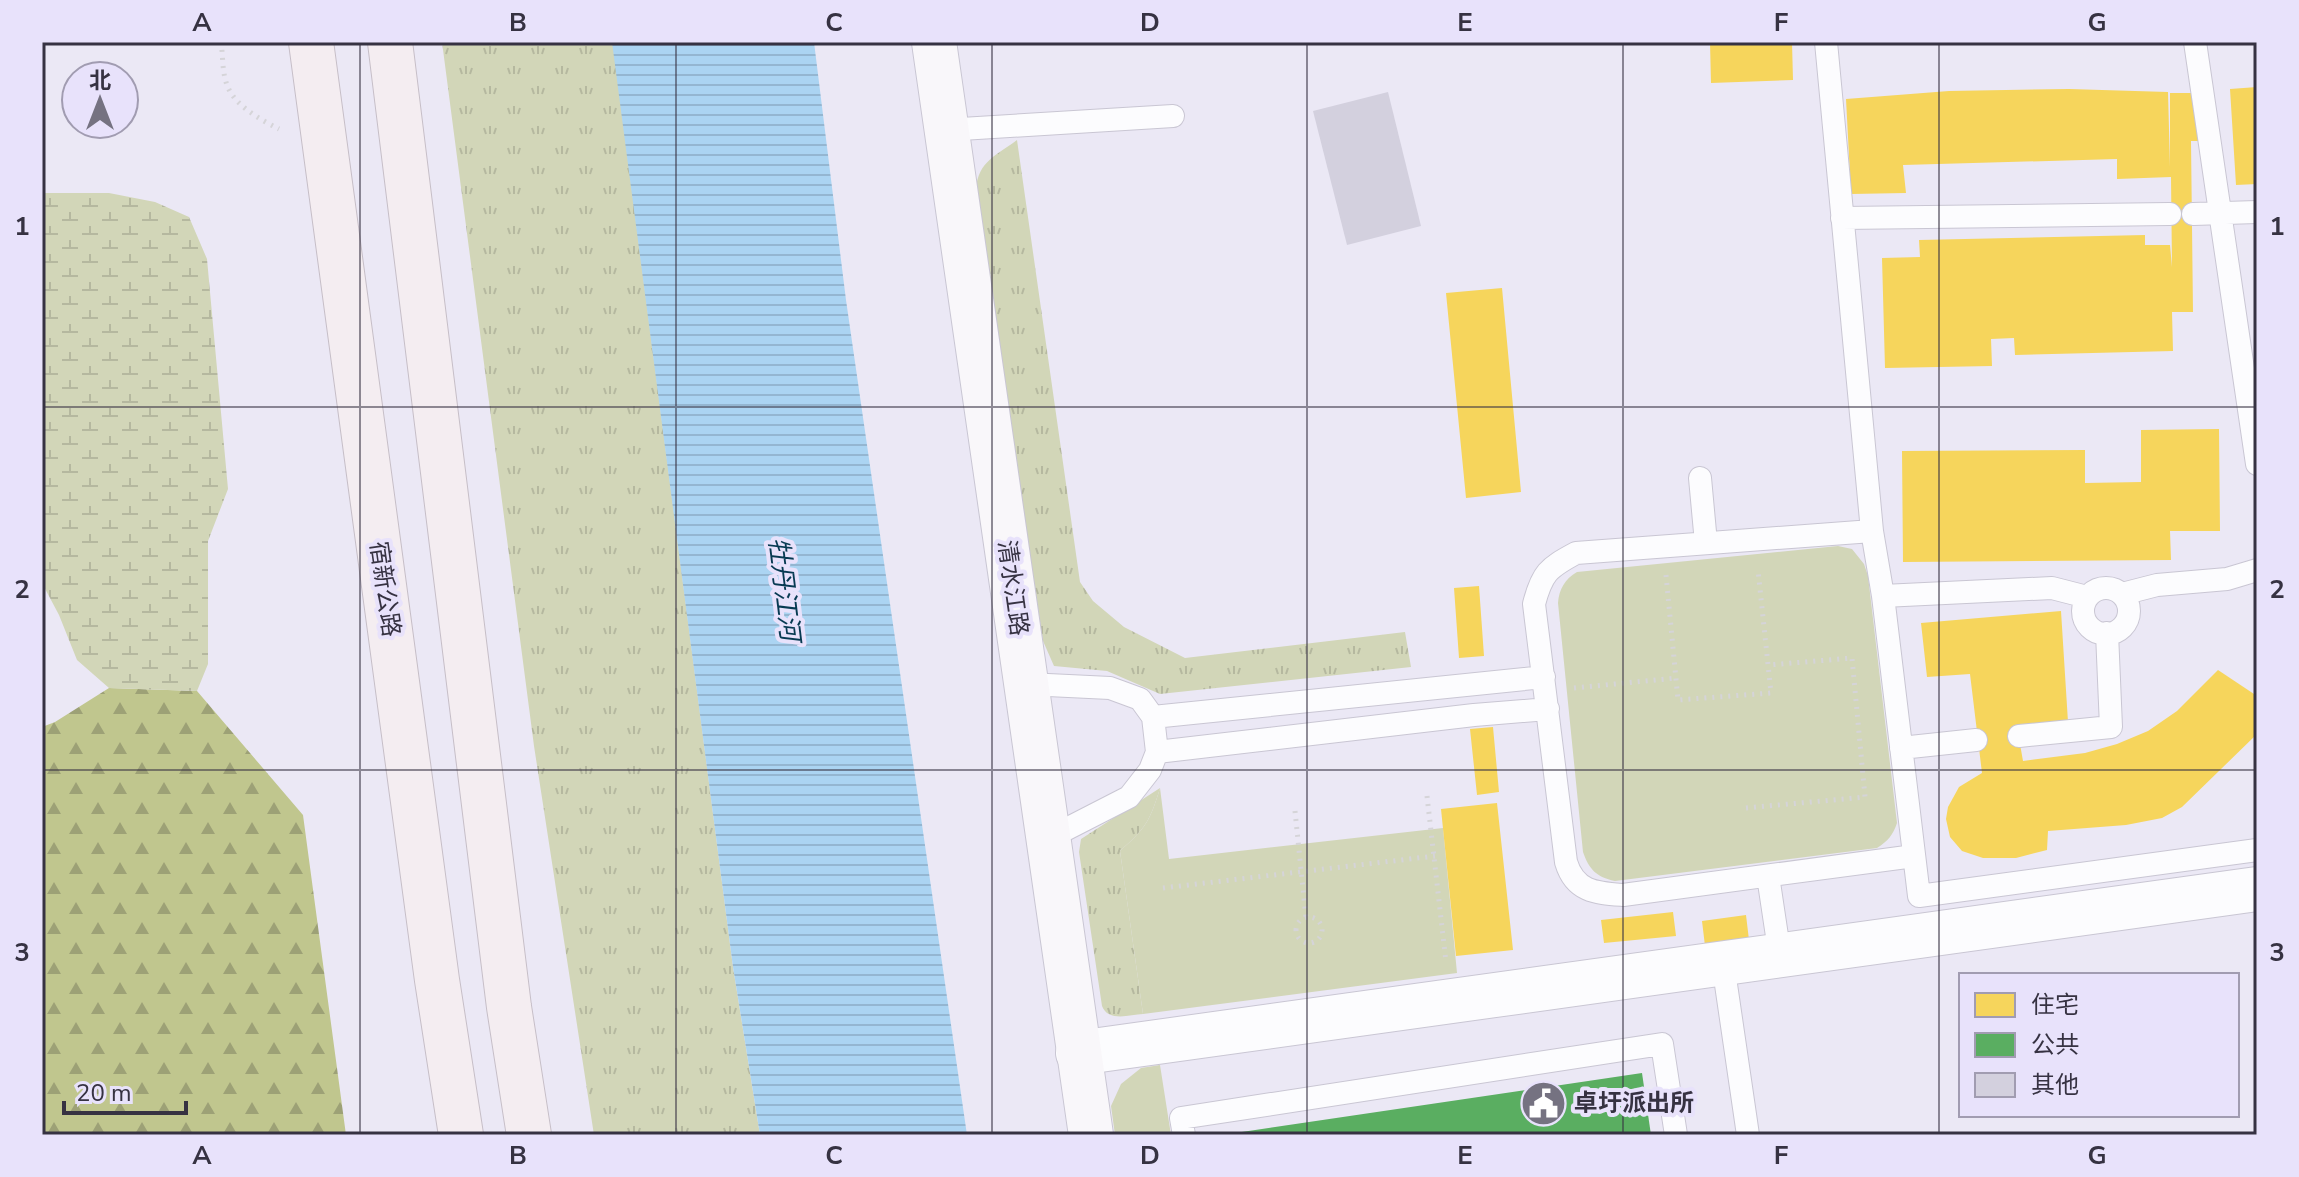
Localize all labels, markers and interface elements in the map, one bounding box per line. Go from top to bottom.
text: A [192,5,212,40]
text: B [509,5,527,40]
text: C [825,5,843,40]
text: D [1140,5,1160,40]
text: E [1457,5,1473,40]
text: F [1774,5,1788,40]
text: G [2087,5,2107,40]
north arrow [60,60,140,140]
text: 北 [89,66,111,96]
text: 1 [14,209,30,244]
text: 1 [2269,209,2285,244]
water label: 牡丹江河 [760,535,808,648]
street label: 清水江路 [990,538,1036,638]
street label: 宿新公路 [362,539,408,639]
text: 2 [14,572,30,607]
text: 2 [2269,572,2285,607]
text: 3 [14,935,30,970]
text: 3 [2269,935,2285,970]
legend [1959,973,2239,1117]
text: 住宅 [2031,989,2079,1021]
text: 公共 [2031,1029,2079,1061]
scale bar [64,1065,186,1115]
text: 其他 [2031,1069,2079,1101]
text: 20 m [76,1077,132,1109]
public building icon: 卓圩派出所 [1519,1079,1567,1127]
place label: 卓圩派出所 [1574,1087,1694,1119]
text: A [192,1138,212,1173]
text: B [509,1138,527,1173]
text: C [825,1138,843,1173]
text: D [1140,1138,1160,1173]
text: E [1457,1138,1473,1173]
text: F [1774,1138,1788,1173]
text: G [2087,1138,2107,1173]

